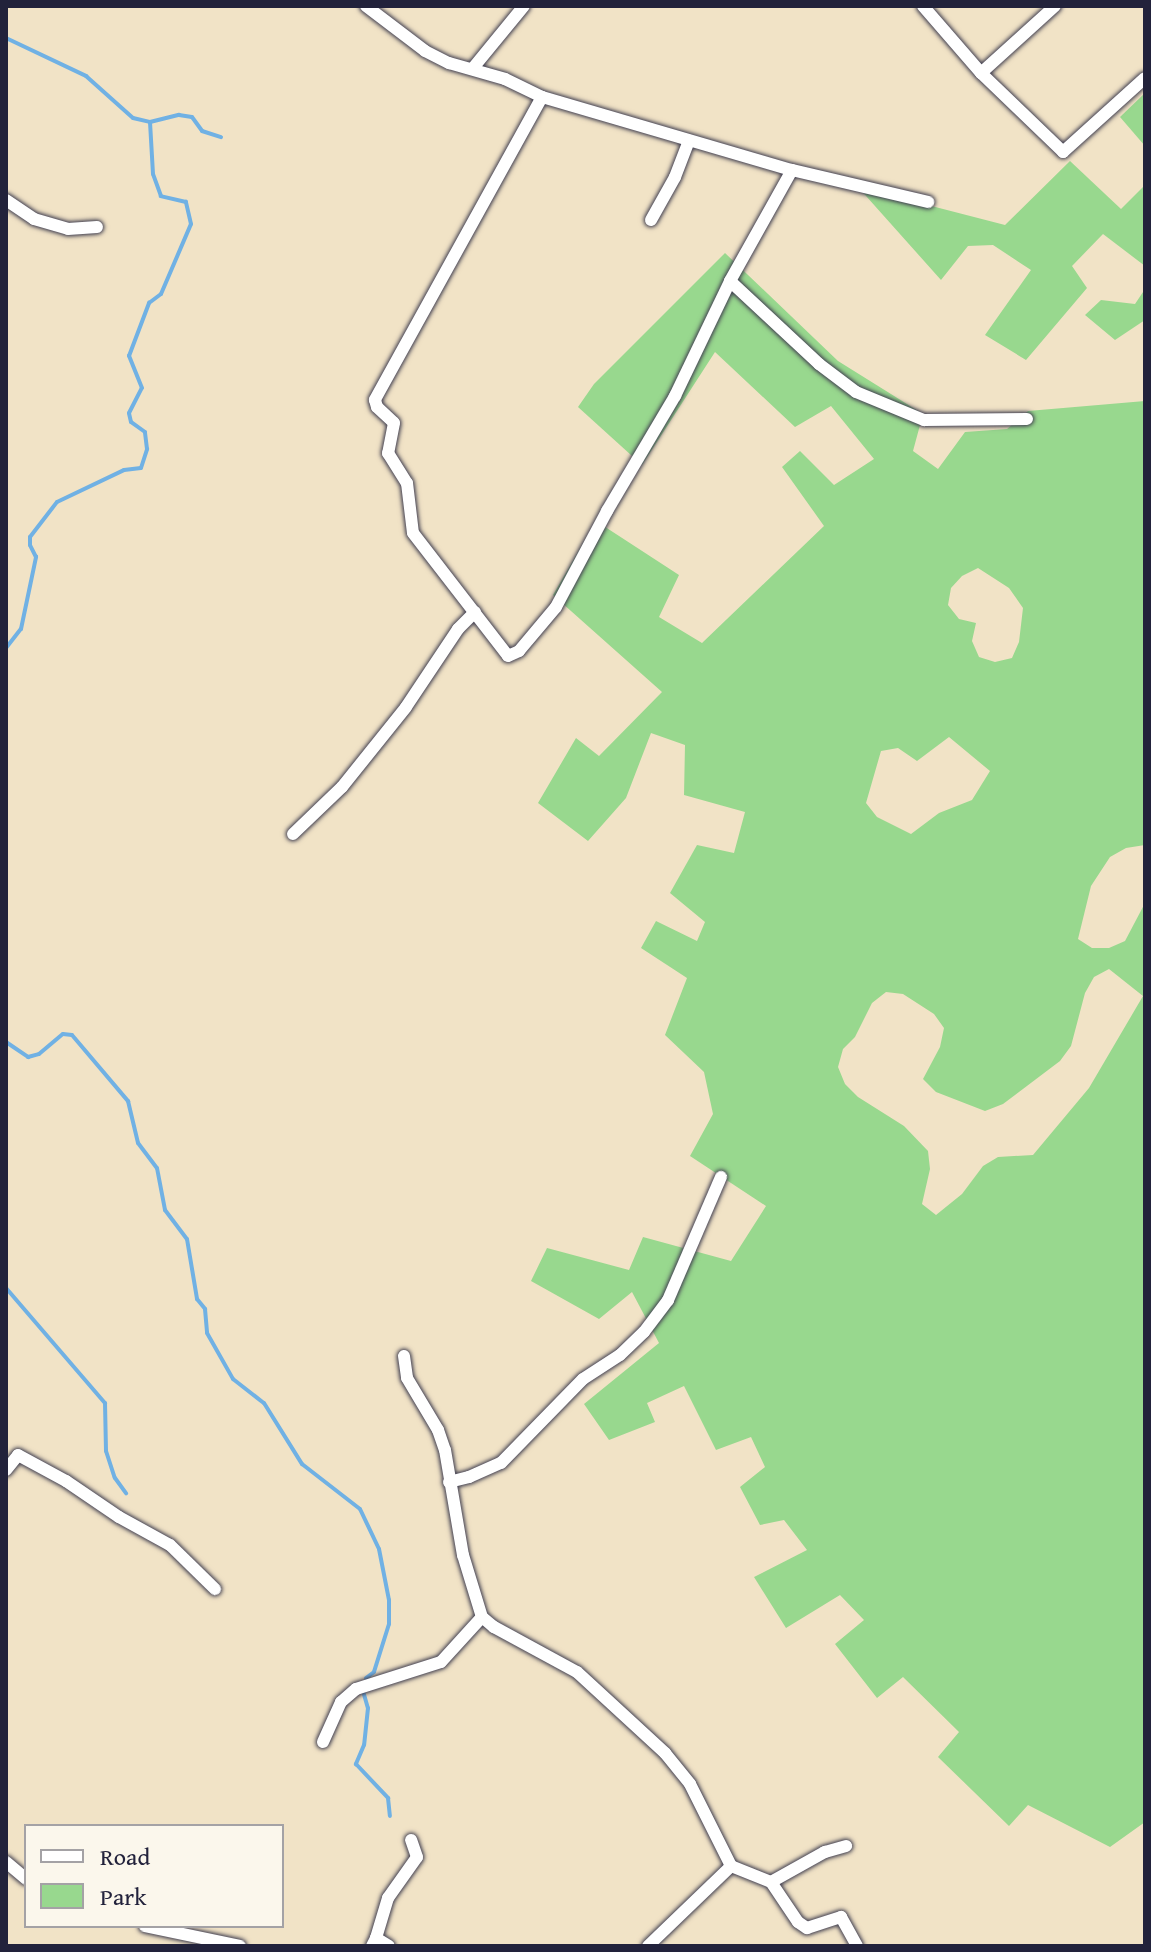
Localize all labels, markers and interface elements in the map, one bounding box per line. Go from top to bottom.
legend [24,1824,284,1928]
text: Road [100,1839,150,1874]
text: Park [100,1879,146,1914]

